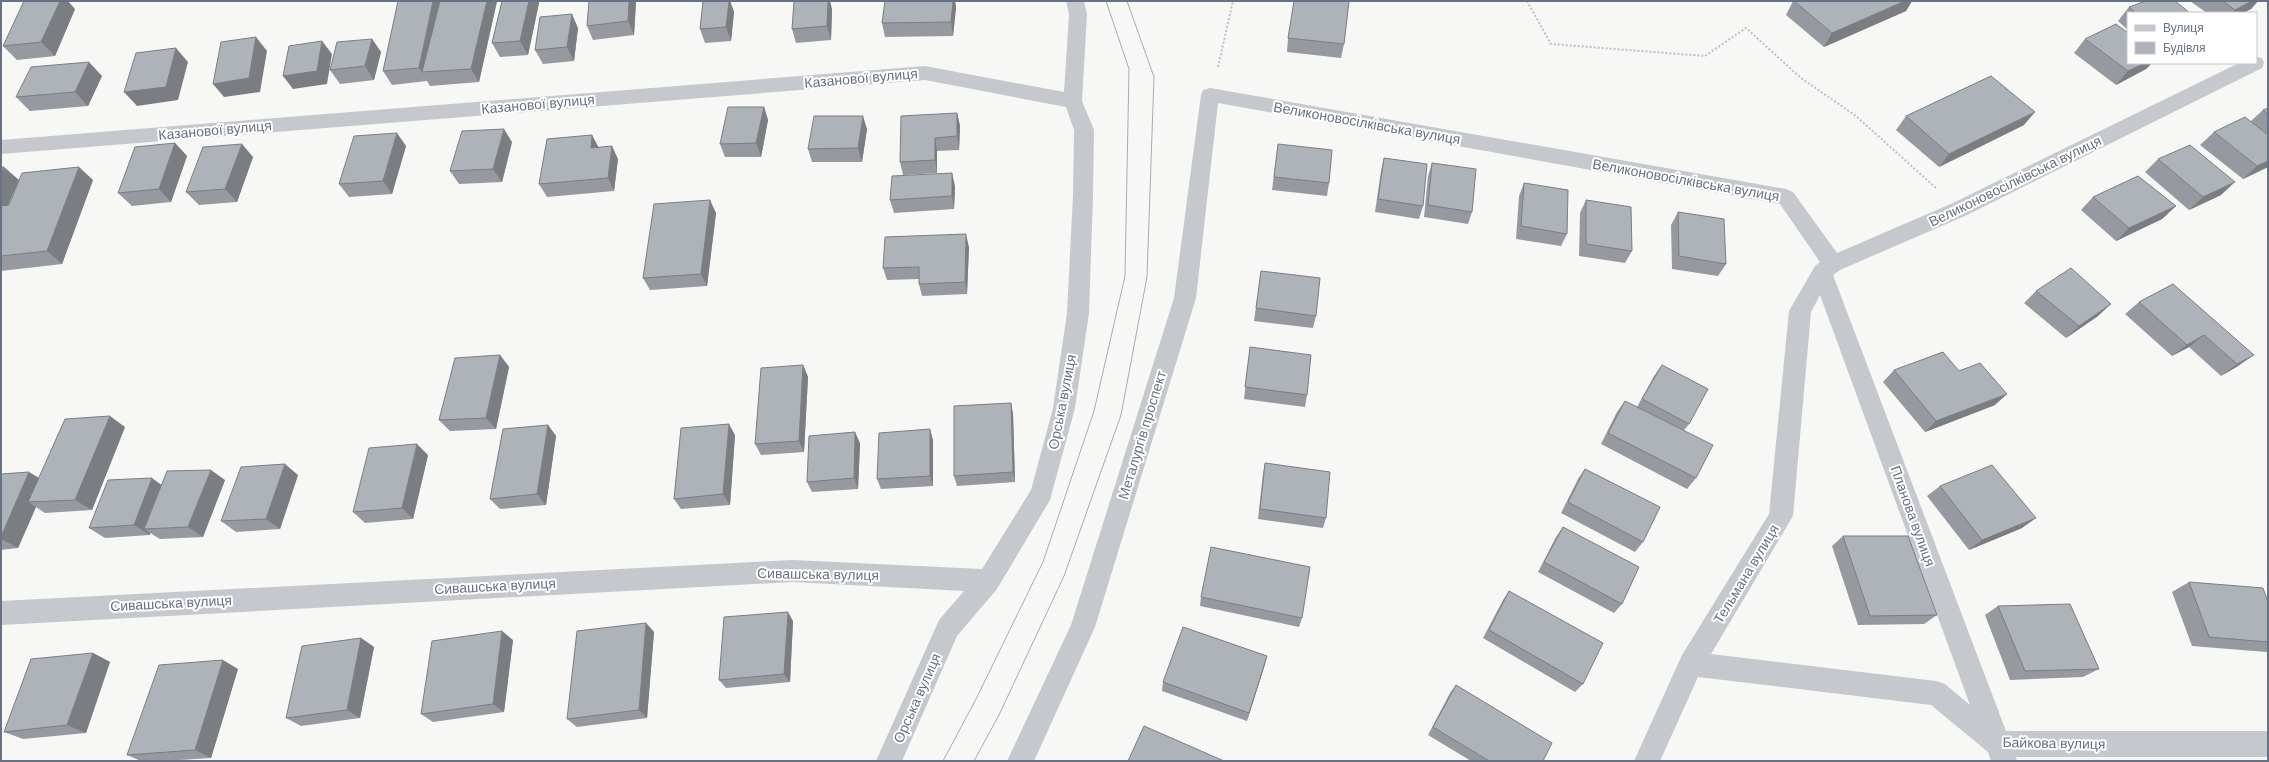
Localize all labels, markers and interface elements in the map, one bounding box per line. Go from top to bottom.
legend [2127,12,2257,64]
text: Вулиця [2163,20,2204,36]
text: Будівля [2163,40,2205,56]
street label: Казанової вулиця [804,64,918,92]
street label: Казанової вулиця [481,90,595,118]
street label: Великоновосілківська вулиця [1272,98,1462,148]
street label: Казанової вулиця [158,116,272,144]
street label: Великоновосілківська вулиця [1926,131,2104,231]
street label: Великоновосілківська вулиця [1591,155,1781,205]
street label: Орська вулиця [1044,353,1080,451]
street label: Металургів проспект [1114,368,1170,502]
street label: Планова вулиця [1886,463,1940,569]
street label: Тельмана вулиця [1709,521,1783,627]
street label: Сивашська вулиця [757,564,879,584]
street label: Сивашська вулиця [434,574,556,598]
street label: Сивашська вулиця [110,591,232,615]
street label: Орська вулиця [889,650,945,746]
street label: Байкова вулиця [2002,733,2106,753]

